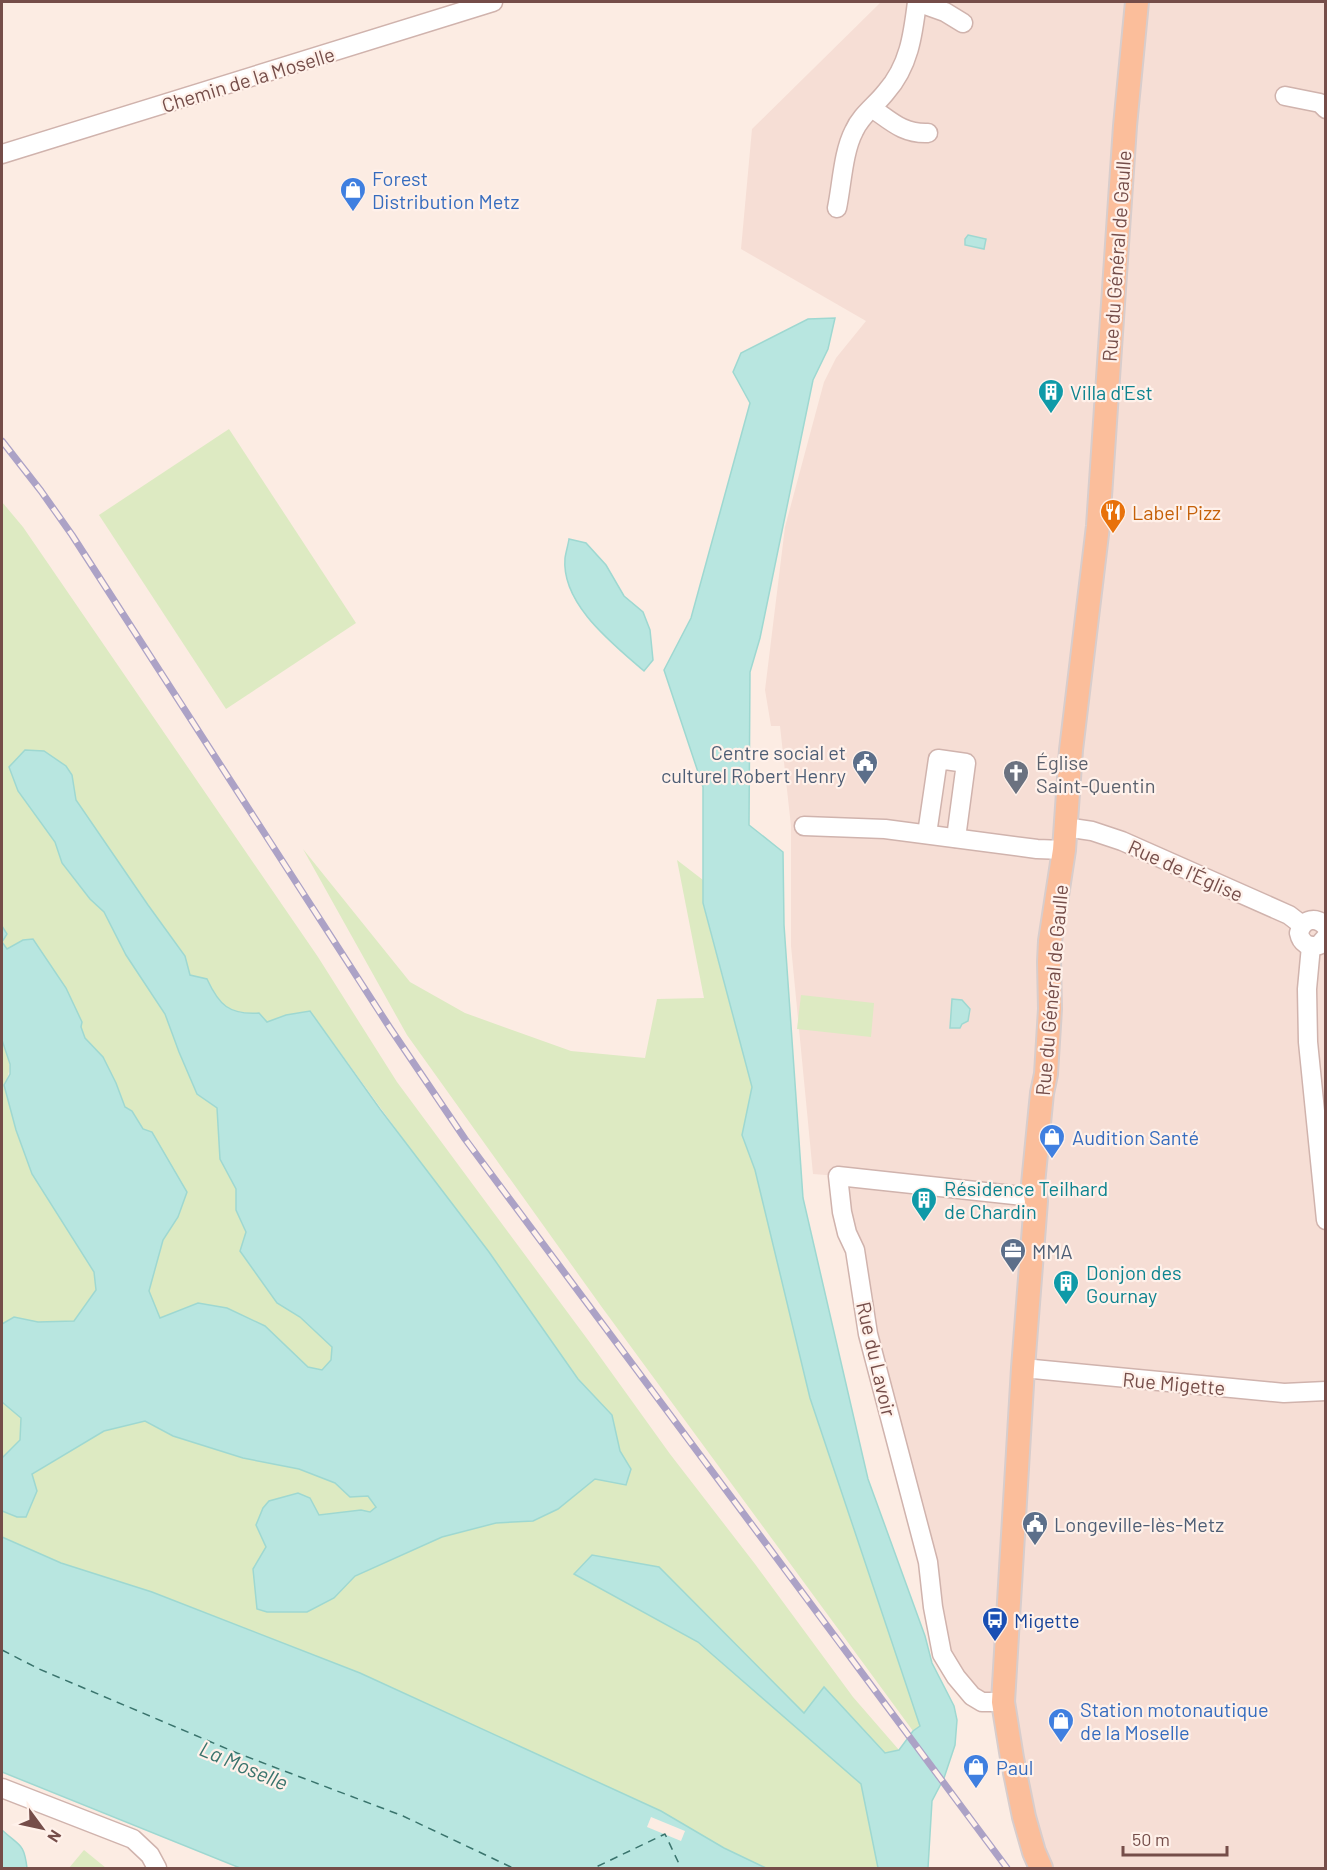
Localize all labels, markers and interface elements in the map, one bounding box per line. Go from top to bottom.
street label: Chemin de la Moselle [159,41,337,117]
street label: Rue du Général de Gaulle [1097,149,1135,363]
place label: Forest Distribution Metz [372,166,520,213]
shop icon: Forest Distribution Metz [338,175,368,213]
building icon: Villa d'Est [1036,377,1066,415]
place label: Villa d'Est [1070,380,1153,404]
restaurant icon: Label' Pizz [1098,497,1128,535]
place label: Label' Pizz [1132,500,1221,524]
place label: Centre social et culturel Robert Henry [661,740,846,787]
public building icon: Centre social et culturel Robert Henry [850,748,880,786]
place label: Église Saint-Quentin [1036,750,1155,797]
church icon: Église Saint-Quentin [1001,758,1031,796]
street label: Rue de l'Église [1125,834,1247,906]
street label: Rue du Général de Gaulle [1030,883,1072,1097]
shop icon: Audition Santé [1037,1122,1067,1160]
place label: Audition Santé [1072,1125,1199,1149]
place label: Résidence Teilhard de Chardin [944,1176,1108,1223]
building icon: Résidence Teilhard de Chardin [909,1185,939,1223]
office icon: MMA [998,1236,1028,1274]
place label: MMA [1032,1239,1073,1263]
place label: Donjon des Gournay [1086,1260,1182,1307]
building icon: Donjon des Gournay [1051,1268,1081,1306]
street label: Rue du Lavoir [852,1299,902,1419]
street label: Rue Migette [1122,1367,1226,1399]
public building icon: Longeville-lès-Metz [1020,1509,1050,1547]
place label: Longeville-lès-Metz [1054,1512,1224,1536]
bus stop icon: Migette [980,1605,1010,1643]
place label: Migette [1014,1608,1080,1632]
place label: Station motonautique de la Moselle [1080,1697,1269,1744]
shop icon: Station motonautique de la Moselle [1046,1706,1076,1744]
water label: La Moselle [196,1735,292,1795]
shop icon: Paul [961,1752,991,1790]
place label: Paul [996,1755,1033,1779]
north arrow [12,1798,72,1858]
scale bar [1123,1819,1226,1857]
text: N [44,1827,66,1846]
text: 50 m [1132,1828,1170,1850]

